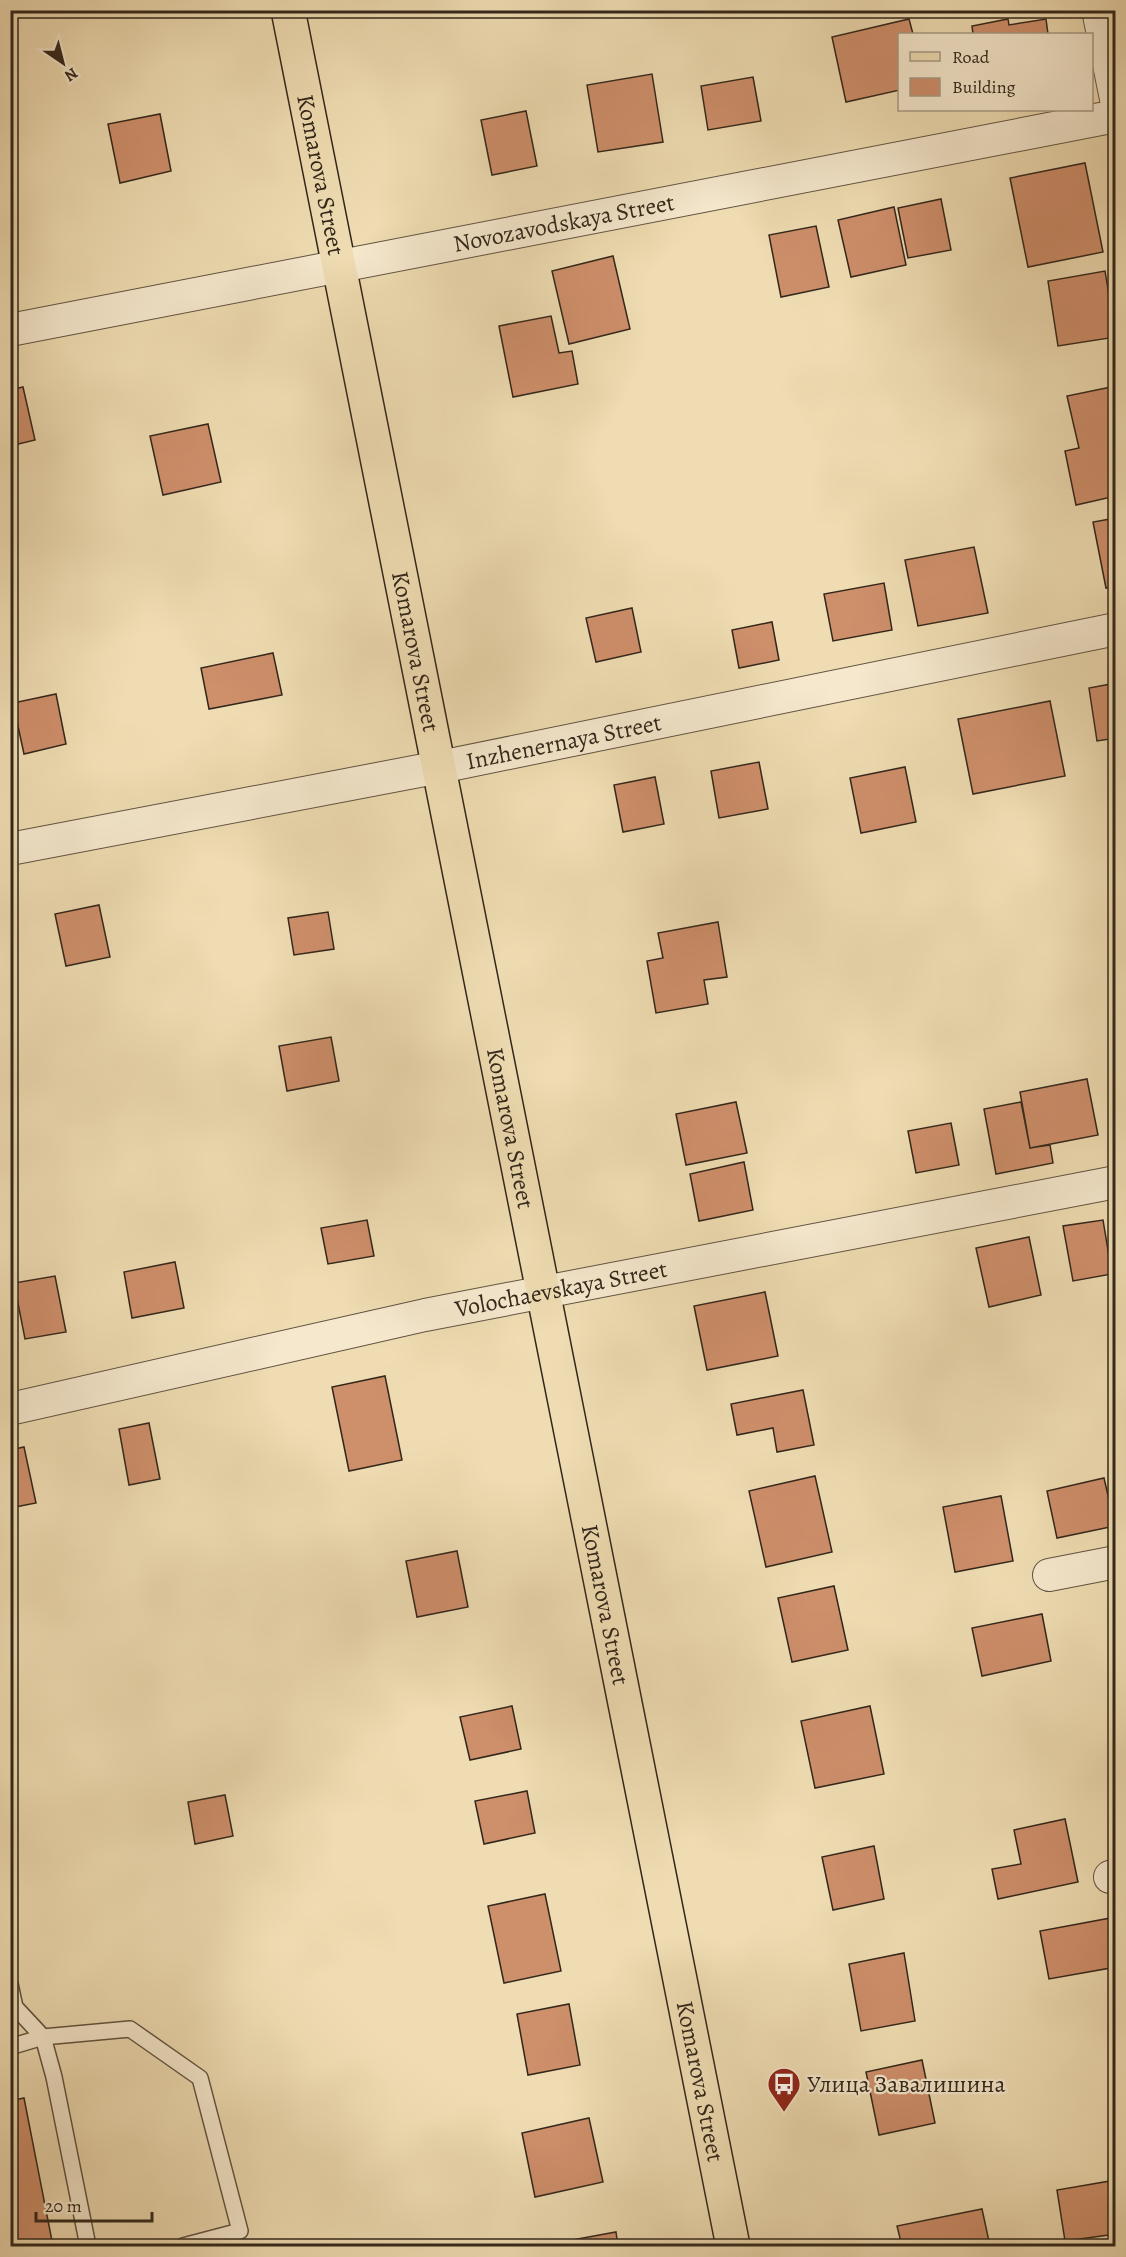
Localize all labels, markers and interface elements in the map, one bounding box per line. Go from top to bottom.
north arrow [33,33,93,93]
legend [898,33,1093,111]
text: Road [952,45,990,69]
text: N [60,62,82,87]
text: Building [952,75,1016,99]
street label: Komarova Street [289,92,352,258]
street label: Novozavodskaya Street [450,186,677,260]
street label: Komarova Street [384,568,447,735]
street label: Inzhenernaya Street [463,706,664,777]
street label: Komarova Street [479,1045,542,1211]
street label: Volochaevskaya Street [451,1253,670,1325]
street label: Komarova Street [574,1522,637,1688]
street label: Komarova Street [669,1998,732,2165]
bus stop icon: Улица Завалишина [766,2066,802,2113]
place label: Улица Завалишина [807,2068,1006,2100]
scale bar [36,2185,152,2223]
text: 20 m [45,2194,82,2218]

